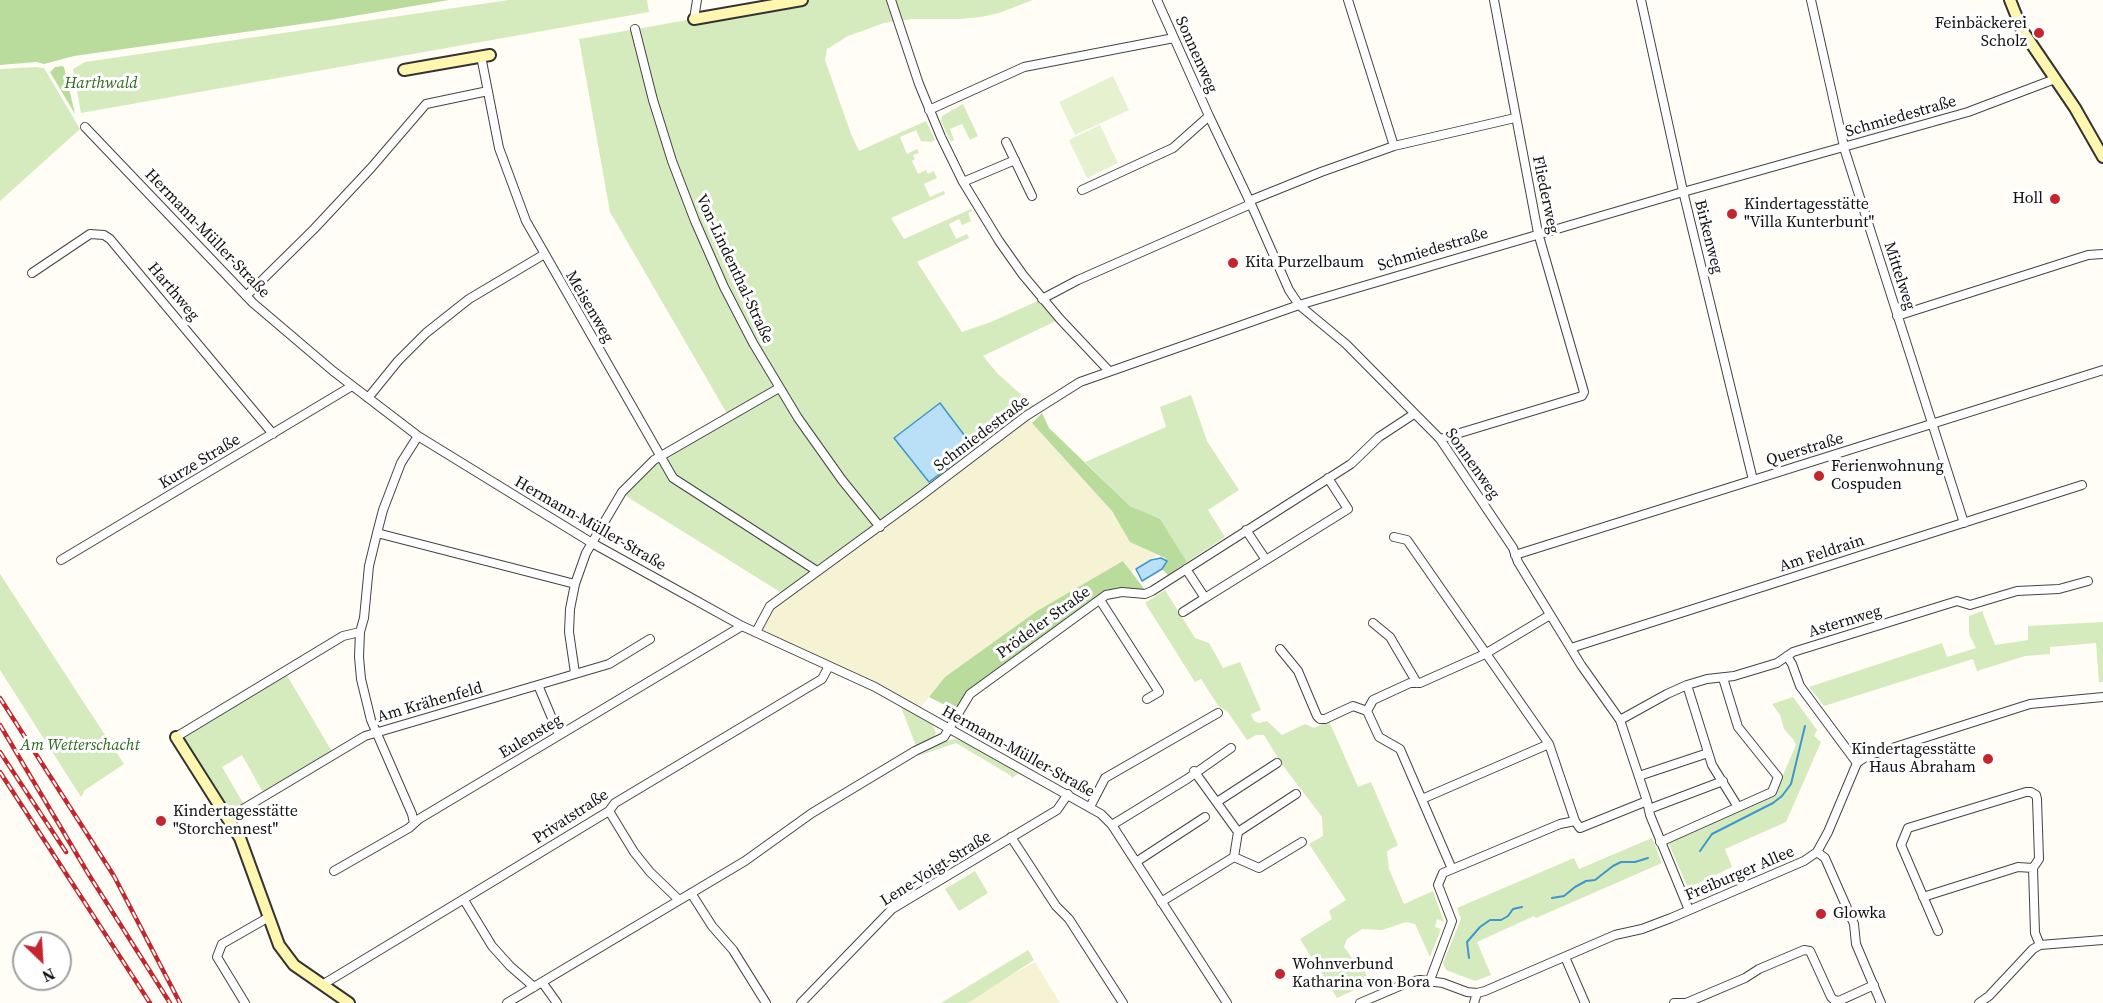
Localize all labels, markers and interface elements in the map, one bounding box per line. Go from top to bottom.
street label: Sonnenweg [1171,14,1221,96]
place label: Feinbäckerei Scholz [1935,14,2027,52]
marker: Feinbäckerei Scholz [2032,26,2046,40]
park label: Harthwald [64,74,138,94]
street label: Schmiedestraße [1843,92,1959,142]
street label: Fliederweg [1527,154,1563,236]
street label: Hermann-Müller-Straße [140,165,274,303]
place label: Holl [2013,189,2043,209]
street label: Von-Lindenthal-Straße [691,191,777,347]
marker: Holl [2048,192,2062,206]
place label: Kindertagesstätte "Villa Kunterbunt" [1744,195,1874,233]
street label: Birkenweg [1690,198,1726,276]
marker: Kindertagesstätte "Villa Kunterbunt" [1725,207,1739,221]
street label: Schmiedestraße [1375,224,1491,276]
street label: Mittelweg [1879,239,1919,313]
place label: Kita Purzelbaum [1245,253,1364,273]
marker: Kita Purzelbaum [1226,256,1240,270]
street label: Harthweg [143,259,203,325]
street label: Meisenweg [561,268,617,346]
street label: Schmiedestraße [930,392,1034,476]
street label: Sonnenweg [1441,425,1503,503]
street label: Querstraße [1764,429,1846,471]
street label: Kurze Straße [156,430,244,494]
place label: Ferienwohnung Cospuden [1831,457,1944,495]
marker: Ferienwohnung Cospuden [1812,469,1826,483]
street label: Hermann-Müller-Straße [511,473,669,575]
street label: Am Feldrain [1777,531,1867,577]
street label: Prödeler Straße [994,583,1094,663]
street label: Asternweg [1806,602,1884,642]
street label: Am Krähenfeld [375,679,485,727]
street label: Hermann-Müller-Straße [938,702,1098,802]
street label: Eulensteg [496,711,566,763]
park label: Am Wetterschacht [20,736,140,756]
place label: Kindertagesstätte Haus Abraham [1851,740,1976,778]
marker: Kindertagesstätte Haus Abraham [1981,752,1995,766]
street label: Privatstraße [530,785,612,849]
place label: Kindertagesstätte "Storchennest" [173,802,298,840]
marker: Kindertagesstätte "Storchennest" [154,814,168,828]
street label: Lene-Voigt-Straße [877,827,995,911]
street label: Freiburger Allee [1683,842,1797,906]
place label: Glowka [1833,904,1886,924]
marker: Glowka [1814,907,1828,921]
north arrow [12,931,72,991]
place label: Wohnverbund Katharina von Bora [1292,955,1430,993]
text: N [39,963,59,988]
marker: Wohnverbund Katharina von Bora [1273,967,1287,981]

